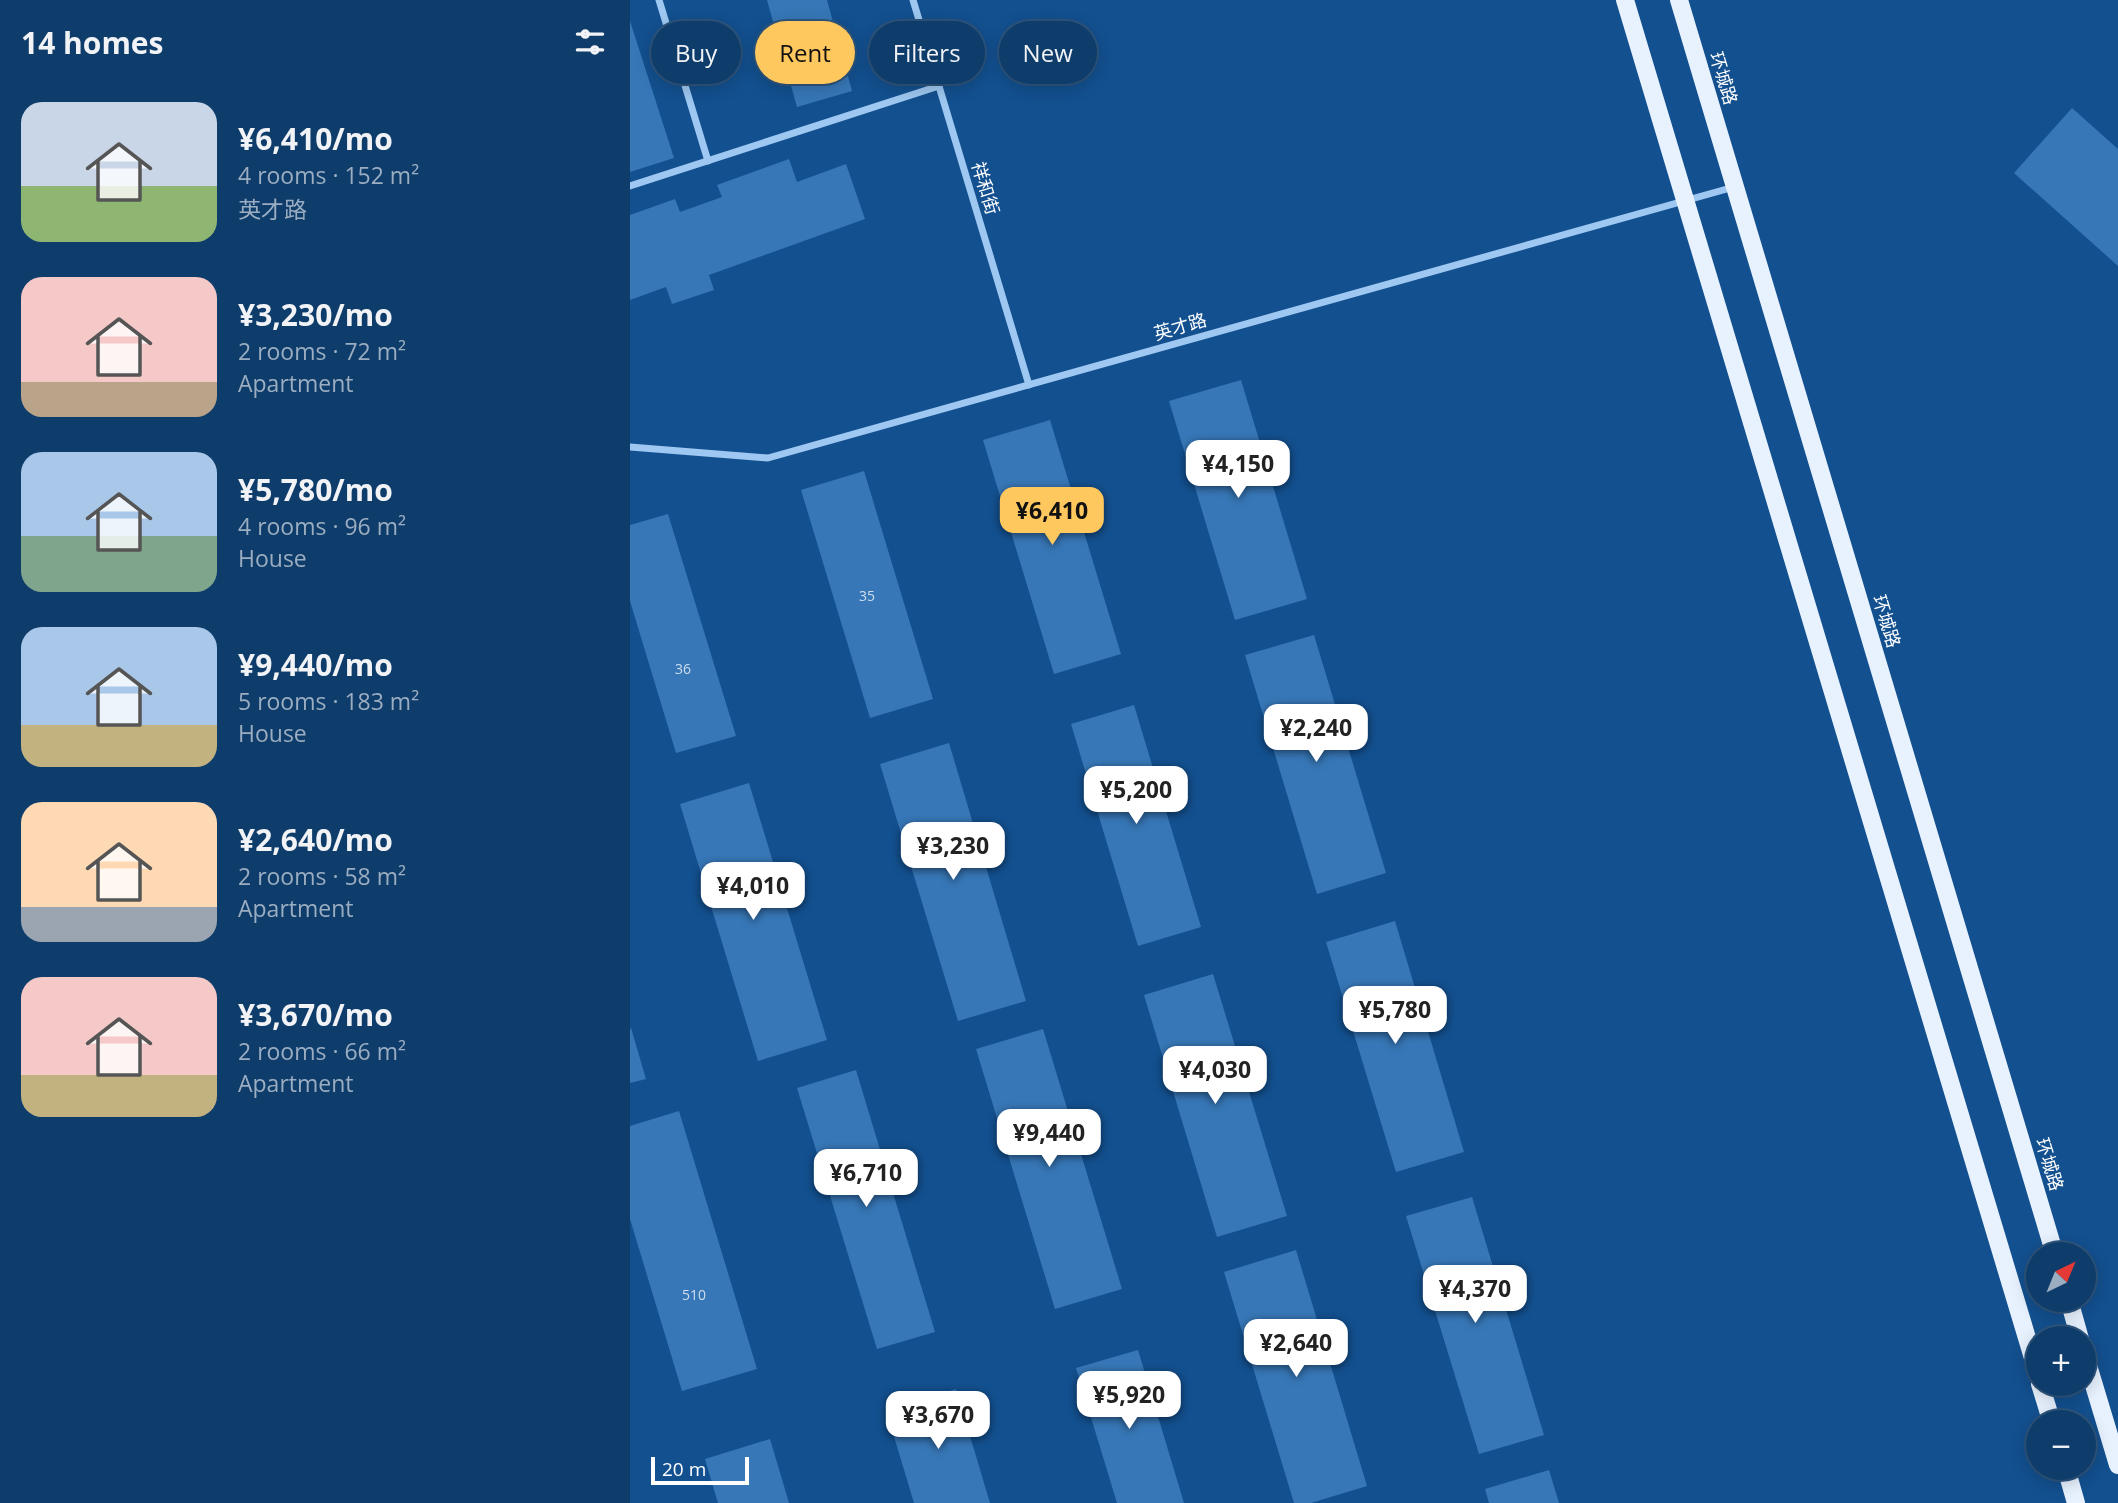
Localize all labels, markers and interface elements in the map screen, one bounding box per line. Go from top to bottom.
chip: Buy [651,21,741,84]
chip: Rent [755,21,855,84]
chip: Filters [869,21,985,84]
chip: New [999,21,1097,84]
text: 14 homes [21,22,164,63]
icon: filters [571,23,609,61]
street label: 环城路 [1705,49,1743,107]
text: ¥6,410/mo [238,118,393,159]
icon: home [77,130,161,214]
text: 4 rooms · 152 m² [238,159,419,191]
street label: 祥和街 [967,159,1005,217]
text: 英才路 [238,193,307,225]
text: ¥3,230/mo [238,294,393,335]
icon: home [77,305,161,389]
street label: 英才路 [1151,307,1209,345]
text: 2 rooms · 72 m² [238,335,406,367]
text: Apartment [238,367,354,399]
pin: ¥4,150 [1181,440,1295,500]
text: ¥4,150 [1202,447,1274,479]
text: ¥5,780/mo [238,469,393,510]
icon: home [77,480,161,564]
pin: ¥6,410 [995,488,1109,547]
text: ¥6,410 [1016,494,1088,526]
text: 4 rooms · 96 m² [238,510,406,542]
text: House [238,542,307,574]
house number: 35 [859,586,875,605]
street label: 环城路 [1868,592,1906,650]
text: ¥9,440/mo [238,644,393,685]
icon: home [77,655,161,739]
house number: 36 [675,659,691,678]
text: 5 rooms · 183 m² [238,685,419,717]
pin: ¥2,240 [1259,704,1373,764]
text: ¥2,240 [1280,711,1352,743]
text: House [238,717,307,749]
pin: ¥5,200 [1079,766,1193,826]
text: ¥5,200 [1100,773,1172,805]
text: ¥2,640/mo [238,819,393,860]
pin: ¥3,230 [896,822,1010,882]
text: ¥3,230 [917,829,989,861]
icon: home [77,830,161,914]
text: 2 rooms · 58 m² [238,860,406,892]
pin: ¥4,010 [696,862,810,922]
text: ¥4,010 [717,869,789,901]
text: Apartment [238,892,354,924]
pin: ¥5,780 [1338,986,1452,1046]
text: ¥5,780 [1359,993,1431,1025]
text: ¥3,670/mo [238,994,393,1035]
icon: home [77,1005,161,1089]
text: 2 rooms · 66 m² [238,1035,406,1067]
pin: ¥4,030 [1158,1046,1272,1106]
text: ¥4,030 [1179,1053,1251,1085]
text: Apartment [238,1067,354,1099]
pin: ¥9,440 [992,1110,1106,1169]
text: ¥9,440 [1013,1116,1085,1148]
street label: 环城路 [2031,1135,2069,1193]
pin: ¥6,710 [809,1150,923,1209]
text: ¥6,710 [830,1156,902,1188]
north arrow [2026,1242,2096,1312]
map controls [2026,1242,2096,1480]
pin: ¥4,370 [1418,1266,1532,1325]
text: ¥4,370 [1439,1272,1511,1304]
house number: 510 [682,1285,706,1304]
pin: ¥2,640 [1239,1320,1353,1379]
text: ¥2,640 [1260,1326,1332,1358]
button: + [2026,1326,2096,1396]
pin: ¥5,920 [1072,1372,1186,1431]
text: ¥5,920 [1093,1378,1165,1410]
pin: ¥3,670 [881,1392,995,1451]
text: ¥3,670 [902,1398,974,1430]
button: − [2026,1410,2096,1480]
scale bar [651,1454,749,1486]
text: 20 m [662,1456,706,1482]

